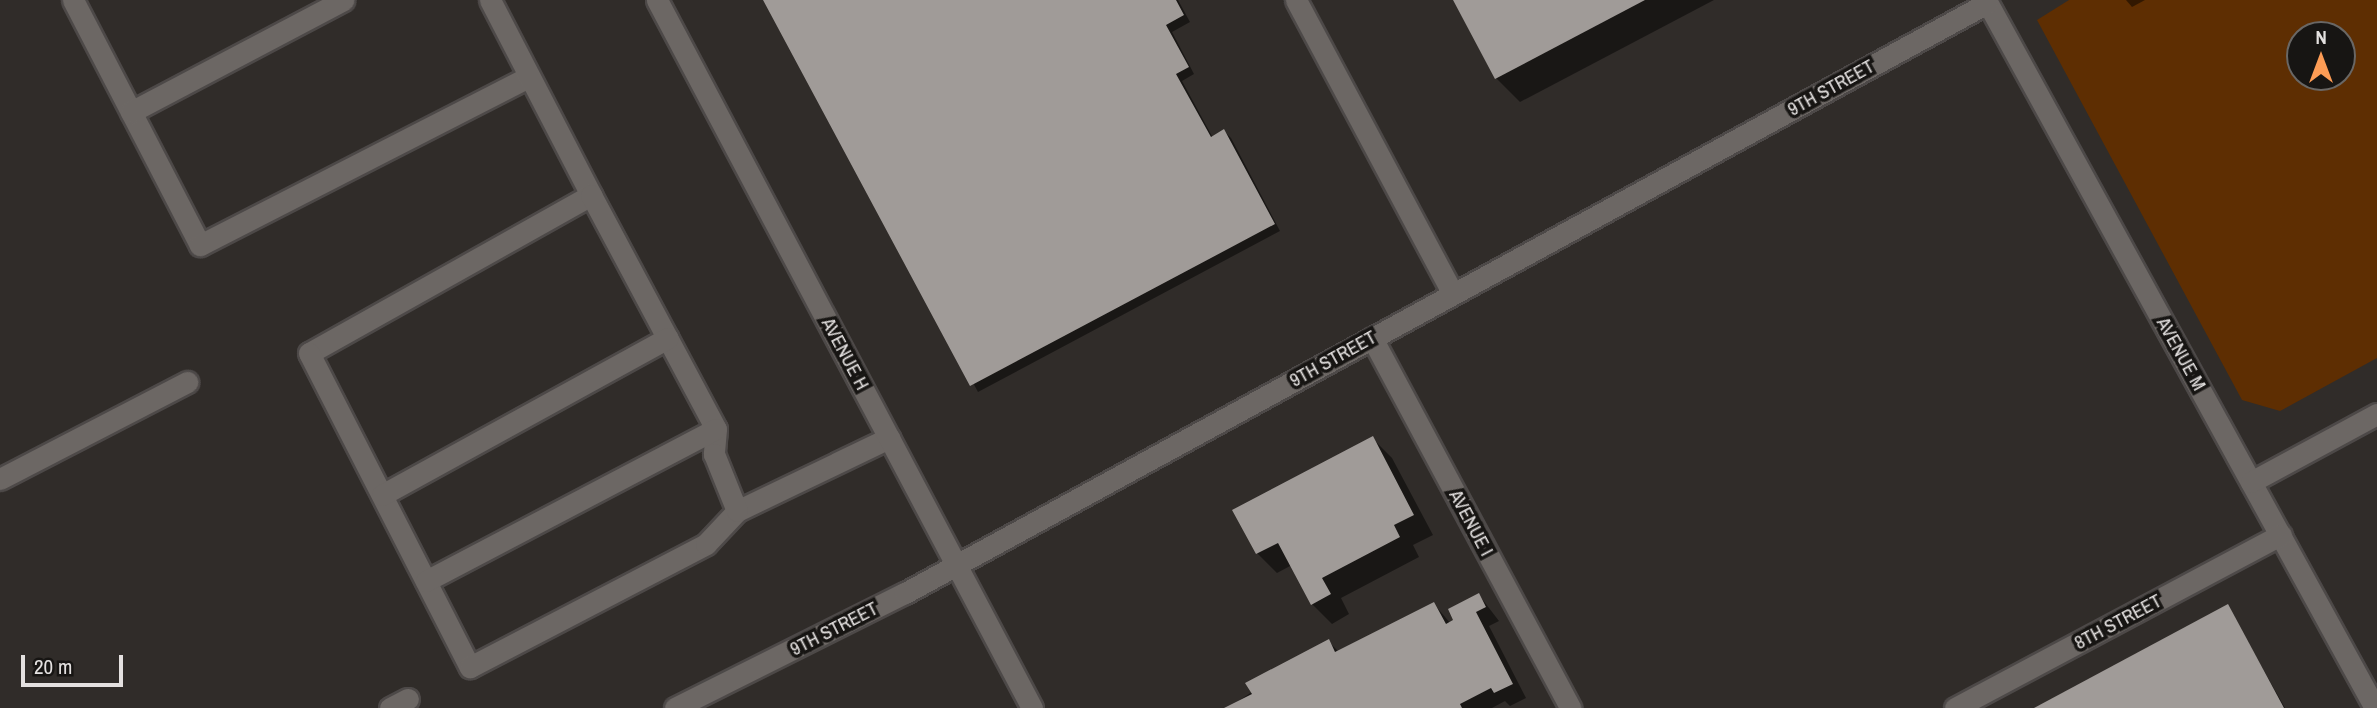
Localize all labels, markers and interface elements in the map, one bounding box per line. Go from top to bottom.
north arrow [2286,21,2356,91]
text: N [2315,24,2327,50]
street label: 9TH STREET [1784,55,1878,121]
street label: AVENUE M [2152,313,2210,395]
street label: AVENUE H [817,314,873,394]
street label: 9TH STREET [1286,326,1380,392]
street label: AVENUE I [1444,486,1498,560]
street label: 8TH STREET [2071,590,2165,654]
street label: 9TH STREET [786,597,882,661]
scale bar [24,642,126,686]
text: 20 m [34,652,72,681]

